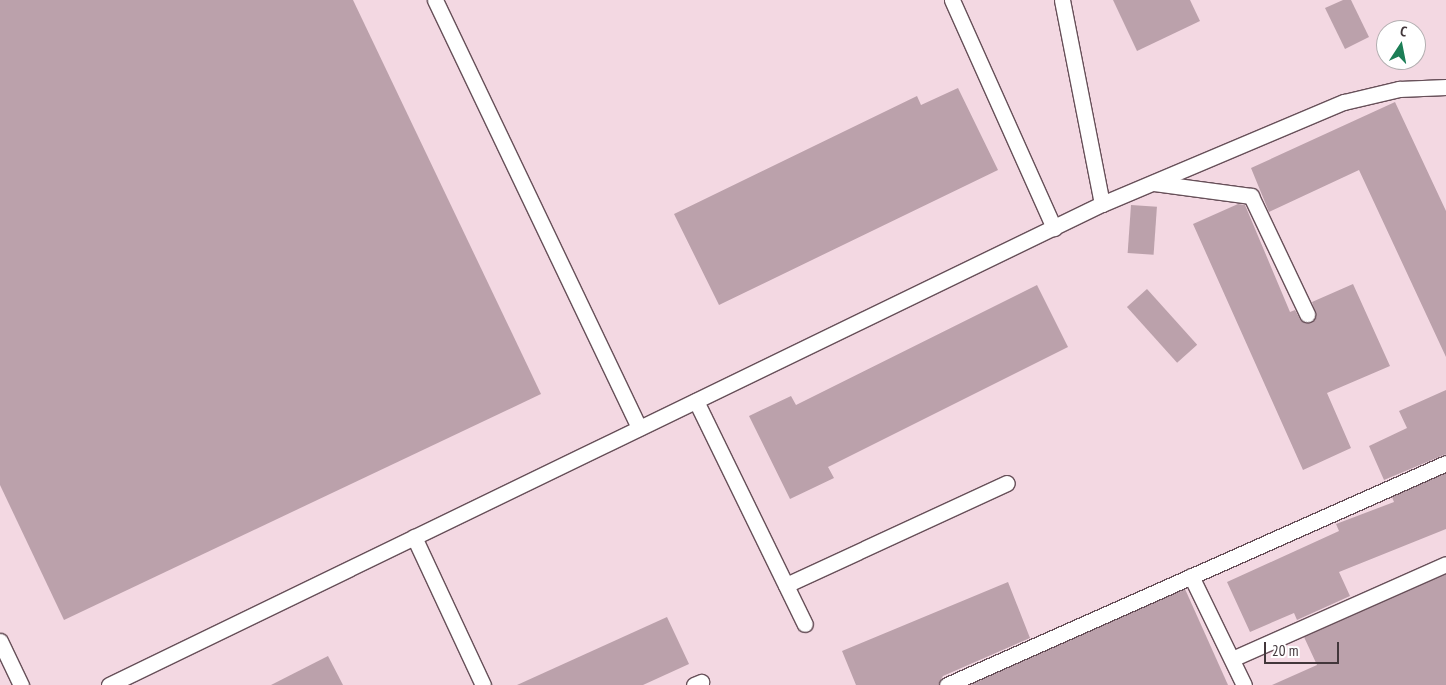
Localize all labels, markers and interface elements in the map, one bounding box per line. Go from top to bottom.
north arrow [1376,20,1426,70]
text: С [1399,22,1409,41]
scale bar [1266,632,1341,664]
text: 20 m [1272,641,1298,660]

